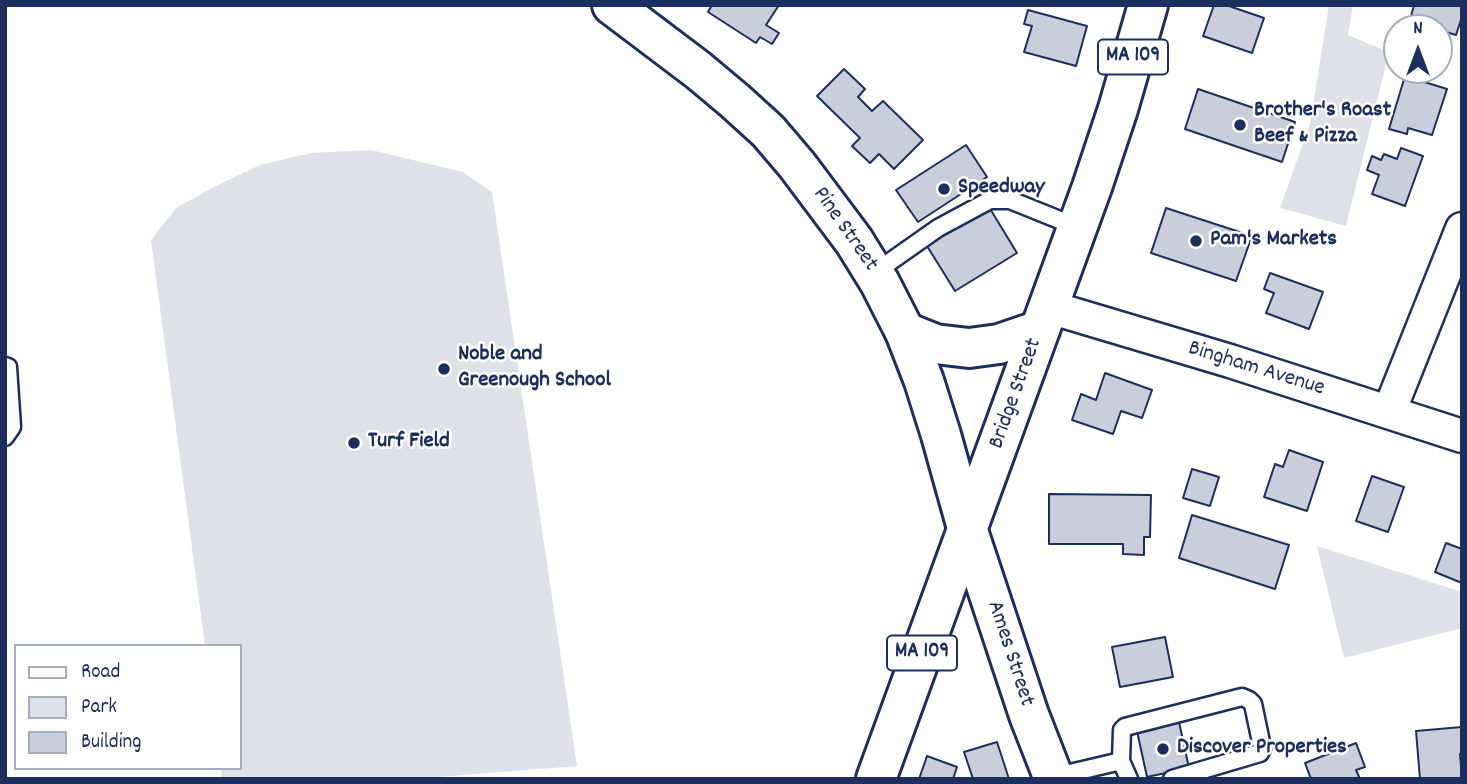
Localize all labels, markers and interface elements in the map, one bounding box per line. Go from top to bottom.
north arrow [1383,14,1453,84]
text: N [1413,16,1423,43]
road number: MA 109 [1098,40,1168,74]
place label: Brother's Roast Beef & Pizza [1254,98,1391,152]
marker: Brother's Roast Beef & Pizza [1232,117,1248,133]
place label: Speedway [958,175,1045,203]
marker: Speedway [936,181,952,197]
street label: Pine Street [805,183,883,277]
place label: Pam's Markets [1210,227,1337,255]
marker: Pam's Markets [1188,233,1204,249]
street label: Bridge Street [984,335,1050,453]
street label: Bingham Avenue [1184,336,1328,404]
place label: Noble and Greenough School [458,342,611,396]
marker: Noble and Greenough School [436,361,452,377]
place label: Turf Field [368,429,450,457]
marker: Turf Field [346,435,362,451]
street label: Ames Street [979,598,1039,710]
road number: MA 109 [887,636,957,670]
legend [14,644,242,770]
text: Road [81,658,120,688]
text: Park [81,693,117,723]
text: Building [81,728,141,758]
place label: Discover Properties [1177,735,1347,763]
marker: Discover Properties [1155,741,1171,757]

